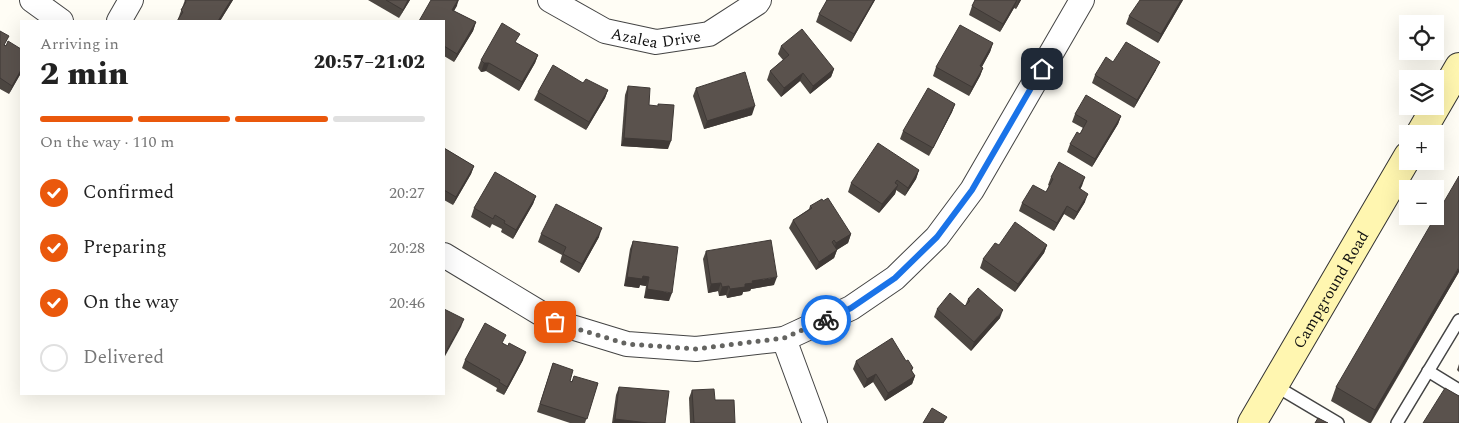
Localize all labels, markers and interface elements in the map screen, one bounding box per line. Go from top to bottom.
map controls [1399,15,1444,225]
button: locate [1399,15,1444,60]
street label: Azalea Drive [609,22,703,55]
text: Arriving in [40,32,119,56]
text: 20:57–21:02 [314,48,425,77]
pin [1021,48,1063,90]
text: 2 min [40,50,128,99]
icon: home [1028,55,1056,83]
button: layers [1399,70,1444,115]
button: + [1399,125,1444,170]
text: On the way · 110 m [40,130,174,154]
text: Confirmed [83,178,174,207]
icon: check [40,179,68,207]
button: − [1399,180,1444,225]
text: 20:27 [389,181,425,205]
street label: Campground Road [1287,226,1375,353]
text: Preparing [83,233,167,262]
icon: check [40,234,68,262]
text: 20:28 [389,236,425,260]
text: On the way [83,288,179,317]
icon: check [40,289,68,317]
text: 20:46 [389,291,425,315]
courier [801,295,851,345]
pin [534,301,576,343]
icon: bike [812,306,840,334]
icon: bag [541,308,569,336]
text: Delivered [83,343,164,372]

